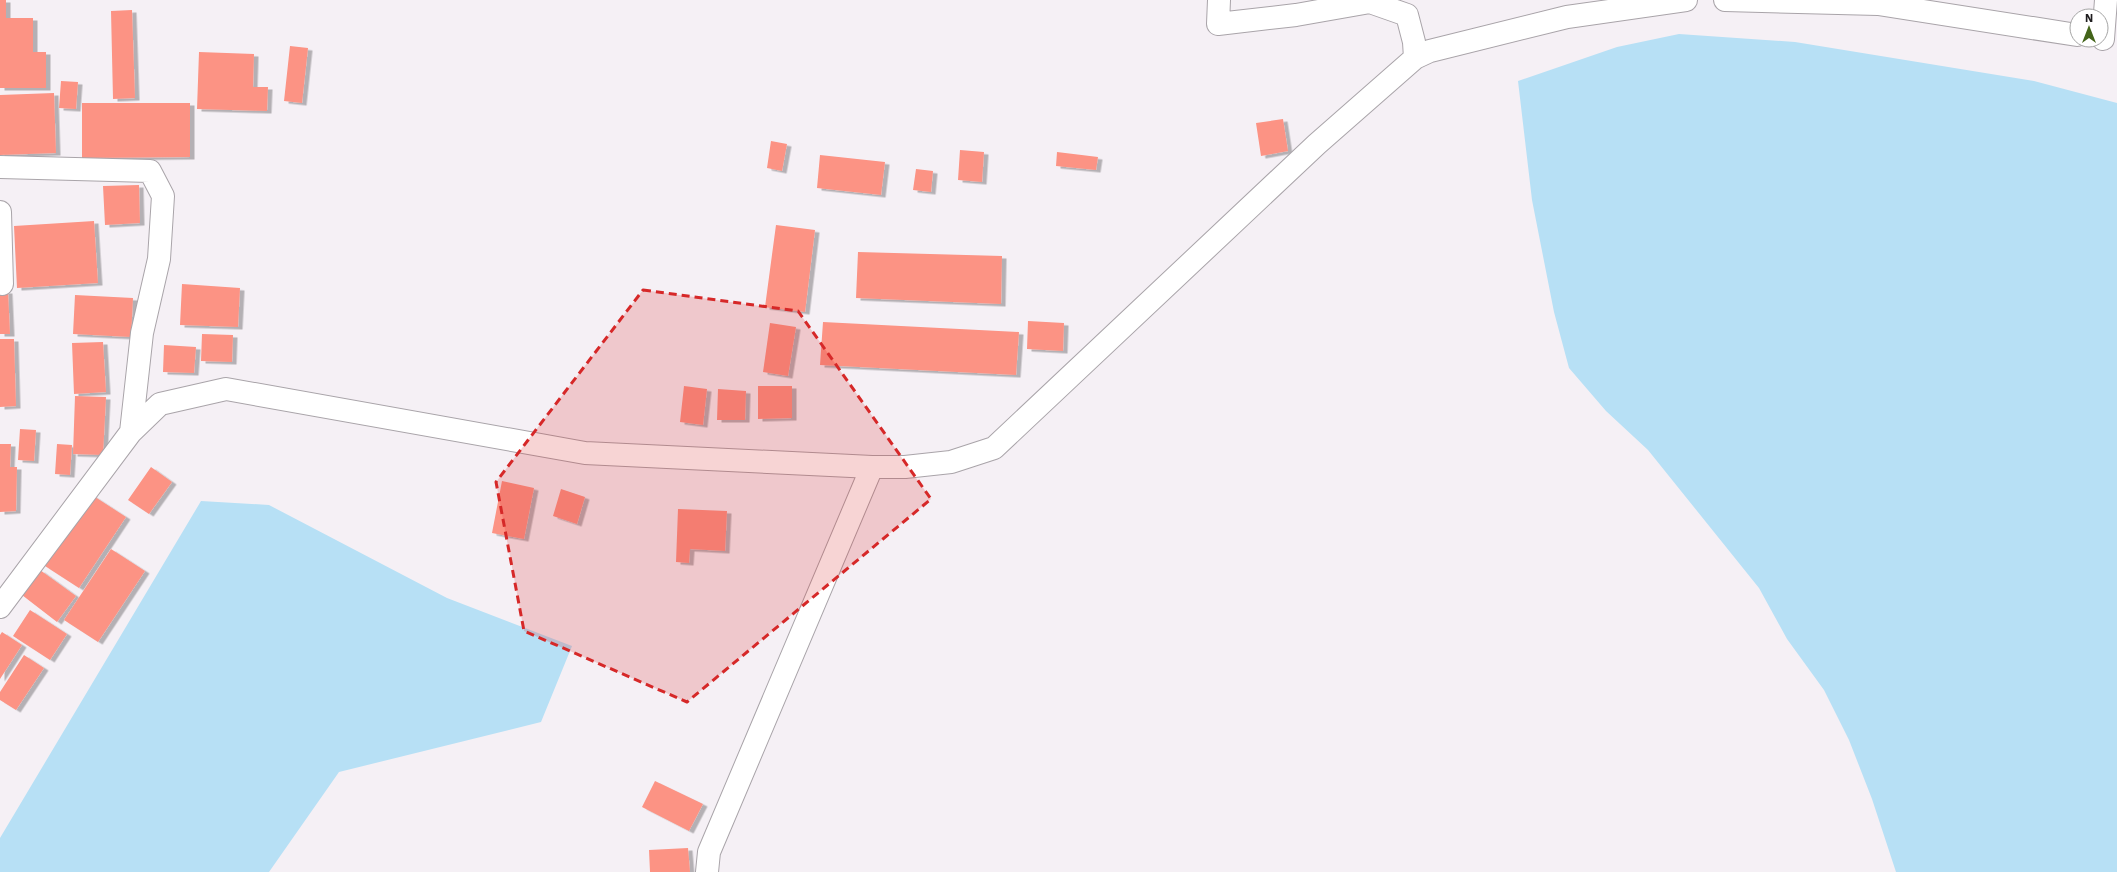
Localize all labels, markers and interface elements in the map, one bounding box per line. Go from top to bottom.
north arrow [2069,8,2109,48]
text: N [2085,12,2093,25]

